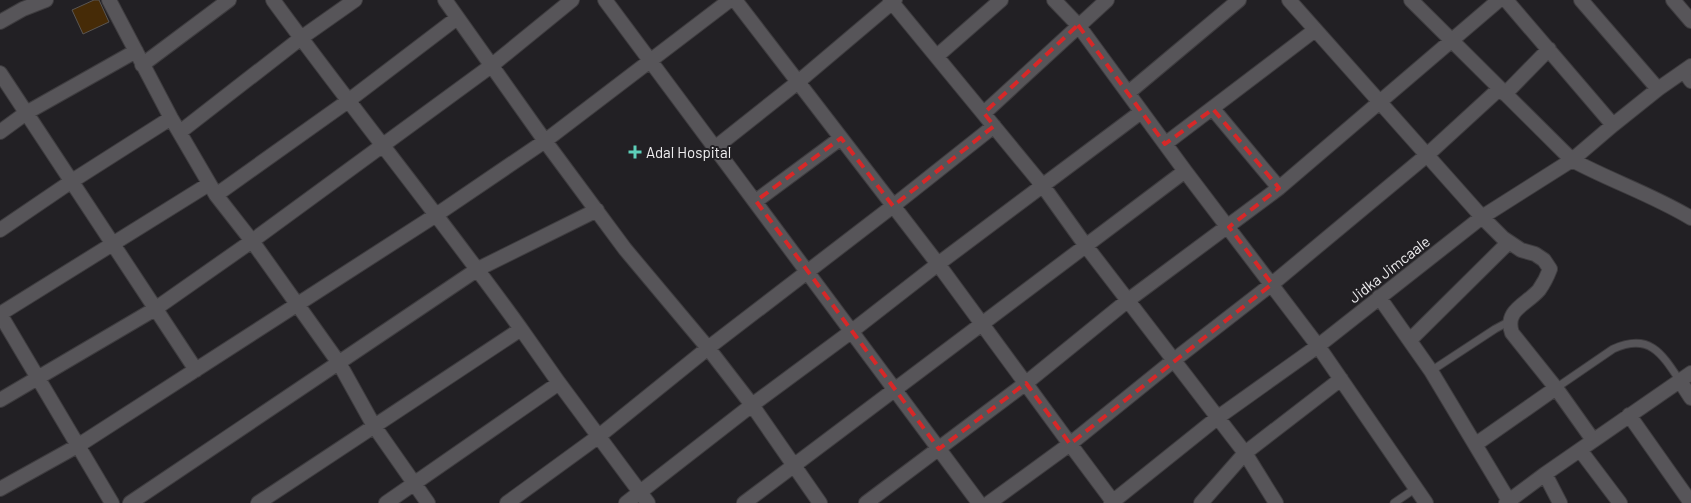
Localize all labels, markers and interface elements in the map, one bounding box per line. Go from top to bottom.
place label: Adal Hospital [646,143,731,161]
marker: Adal Hospital [628,145,642,159]
street label: Jidka Jimcaale [1345,232,1433,306]

